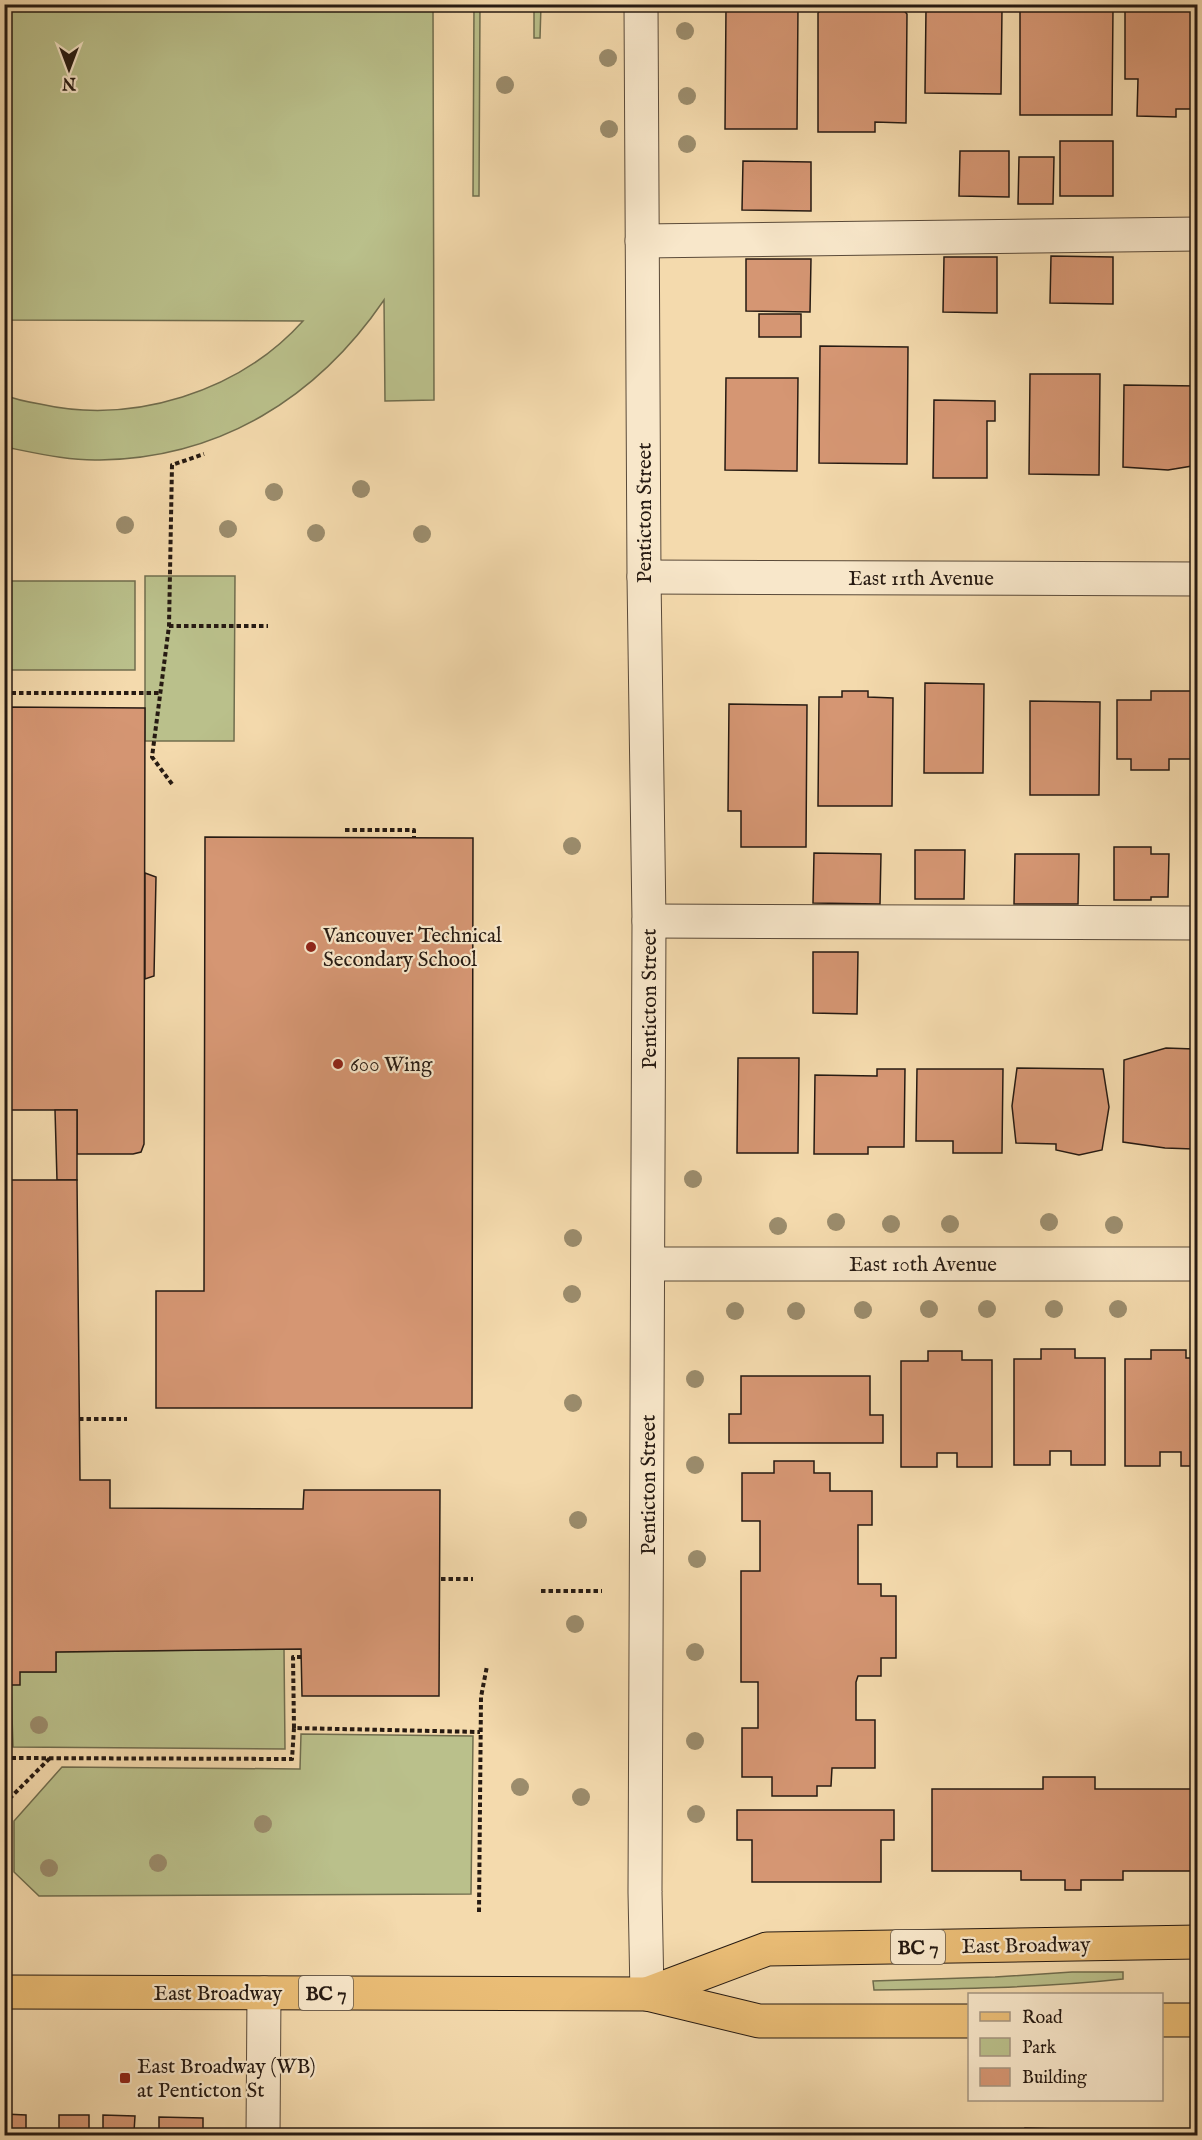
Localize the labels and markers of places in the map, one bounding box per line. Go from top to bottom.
place label: Vancouver Technical Secondary School [322,923,502,974]
marker: Vancouver Technical Secondary School [304,940,318,954]
place label: 600 Wing [350,1052,433,1079]
marker: 600 Wing [331,1057,345,1071]
place label: East Broadway (WB) at Penticton St [137,2054,316,2105]
marker: East Broadway (WB) at Penticton St [118,2071,132,2085]

